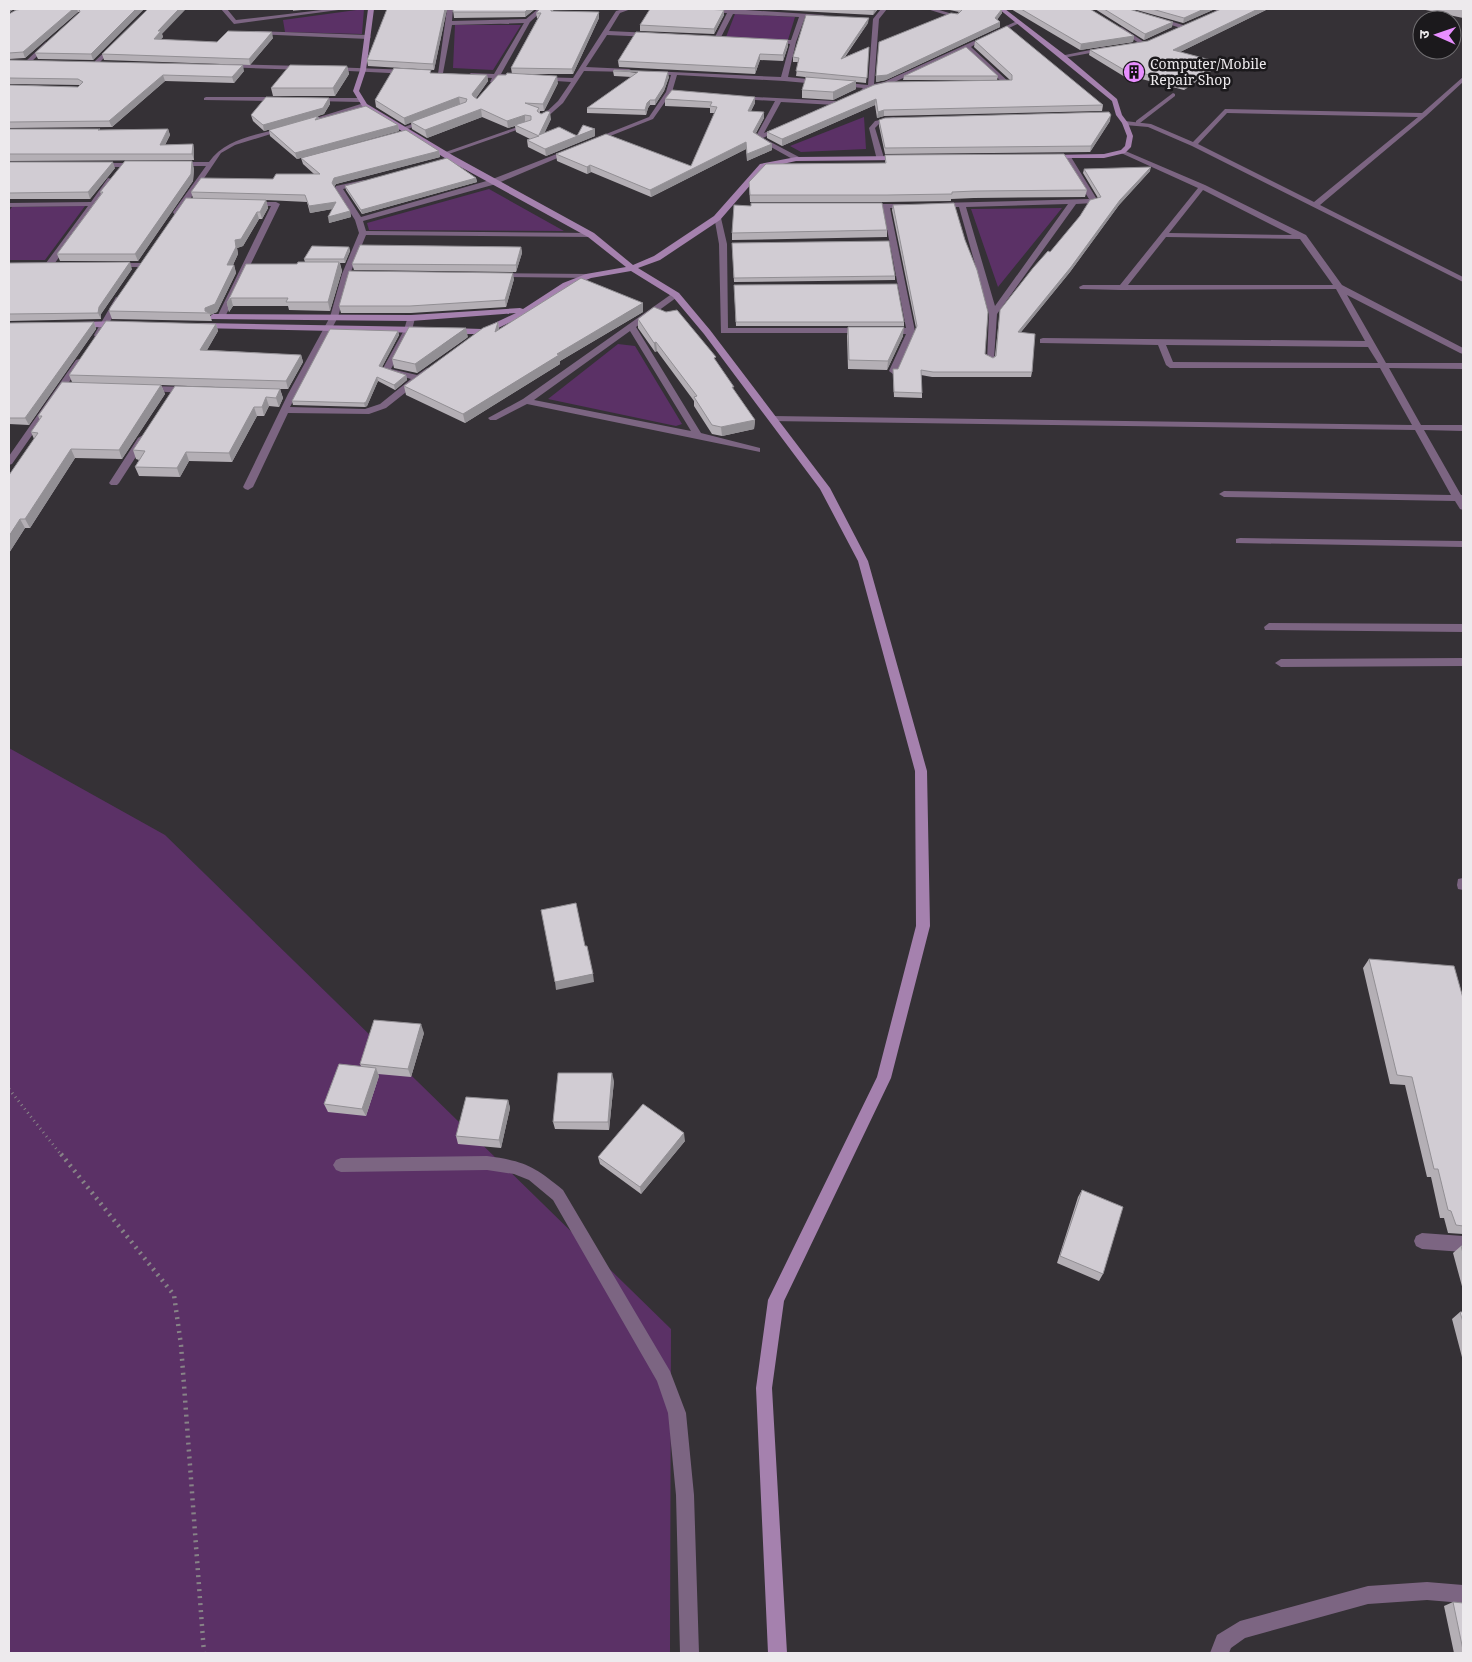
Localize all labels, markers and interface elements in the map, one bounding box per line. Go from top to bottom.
north arrow [1412,10,1462,60]
text: उ [1414,29,1433,39]
place label: Computer/Mobile Repair Shop [1150,54,1267,89]
building icon: Computer/Mobile Repair Shop [1122,60,1146,84]

